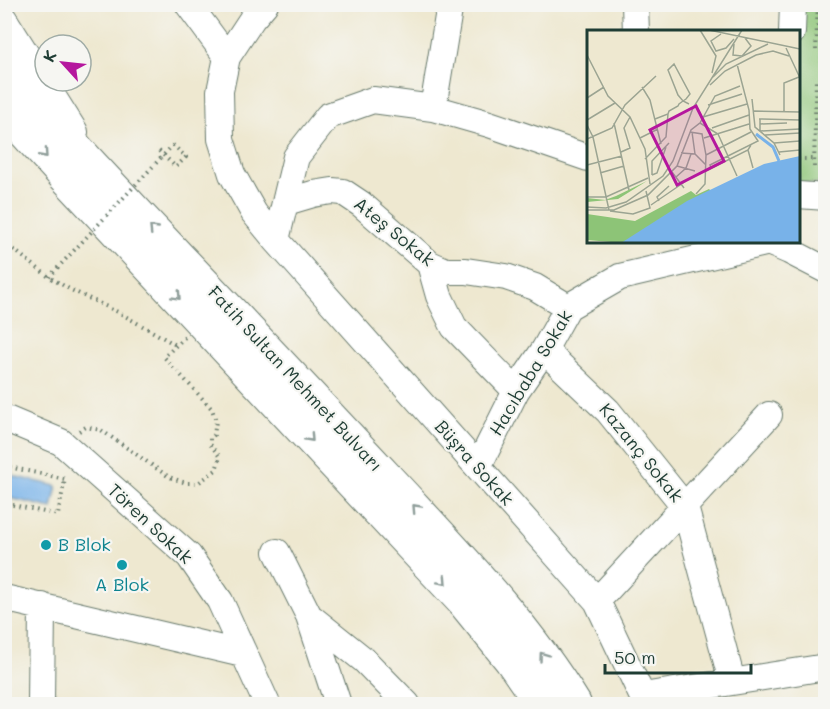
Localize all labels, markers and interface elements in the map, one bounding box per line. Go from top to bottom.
inset map [587,30,800,243]
north arrow [33,33,93,93]
text: K [37,47,61,65]
one-way arrow [37,147,48,158]
street label: Ateş Sokak [349,191,440,271]
one-way arrow [149,225,160,236]
street label: Fatih Sultan Mehmet Bulvarı [203,280,388,476]
one-way arrow [170,289,181,300]
street label: Hacıbaba Sokak [483,305,577,440]
street label: Kazanç Sokak [594,398,689,507]
street label: Büşra Sokak [430,415,519,510]
one-way arrow [303,432,314,442]
street label: Tören Sokak [103,478,198,569]
one-way arrow [412,505,423,516]
place label: B Blok [58,532,111,556]
marker: B Blok [39,538,53,552]
marker: A Blok [115,558,129,572]
place label: A Blok [95,572,149,596]
one-way arrow [436,574,447,585]
scale bar [605,637,750,675]
text: 50 m [614,645,656,669]
one-way arrow [539,651,550,662]

